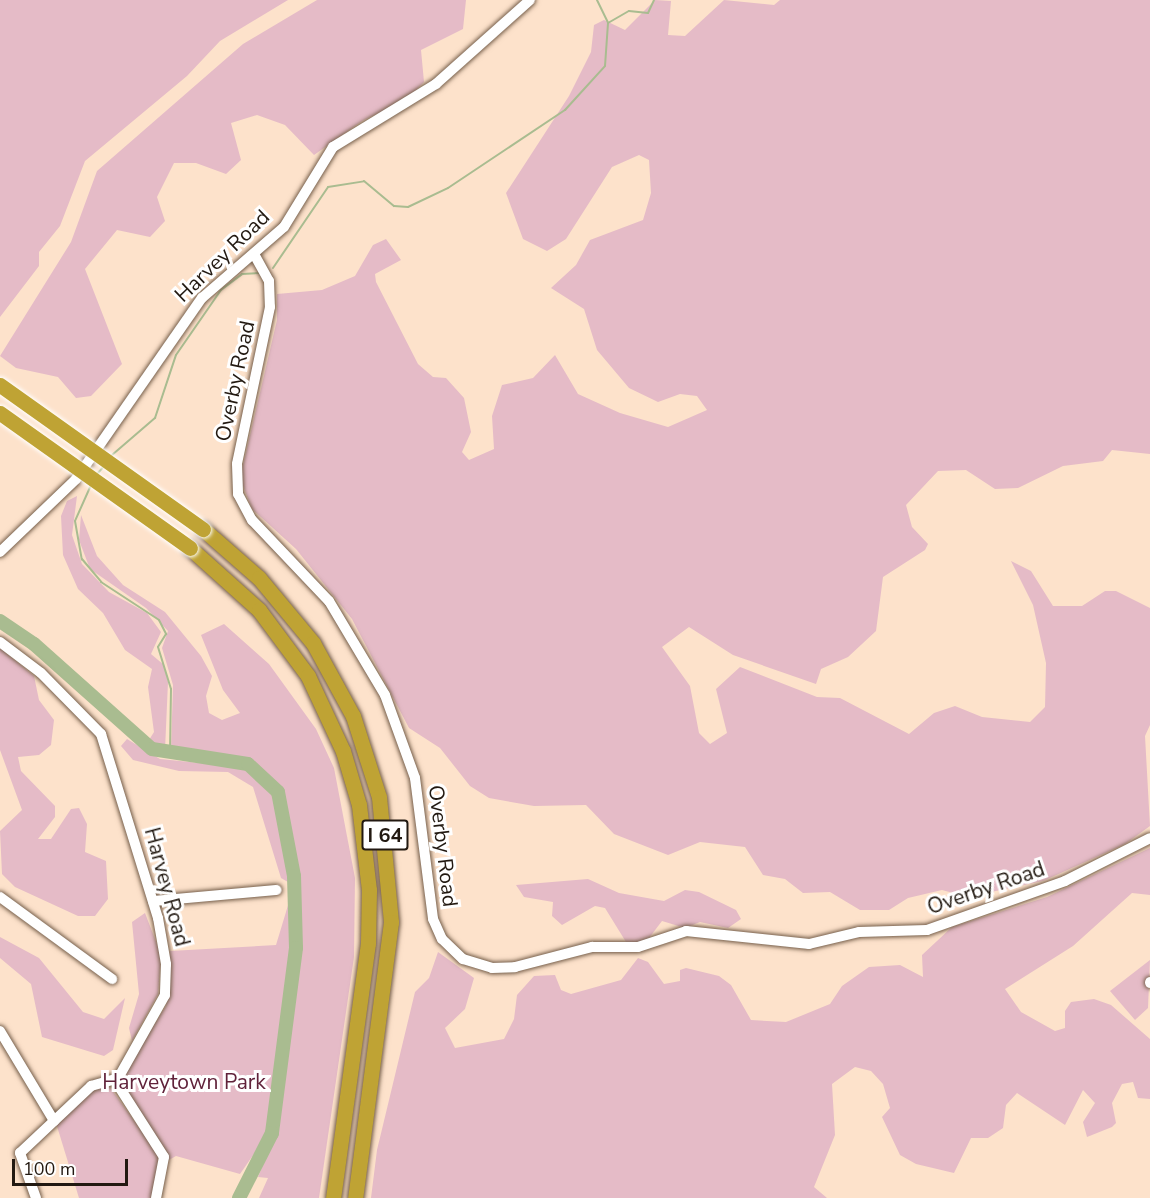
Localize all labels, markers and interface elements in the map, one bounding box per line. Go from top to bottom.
street label: Harvey Road [169,205,275,307]
street label: Overby Road [210,318,260,444]
street label: Overby Road [423,784,463,908]
road number: I 64 [361,818,409,852]
street label: Harvey Road [139,825,195,949]
street label: Overby Road [924,856,1048,920]
park label: Harveytown Park [102,1069,266,1095]
scale bar [15,1147,130,1185]
text: 100 m [23,1157,75,1181]

